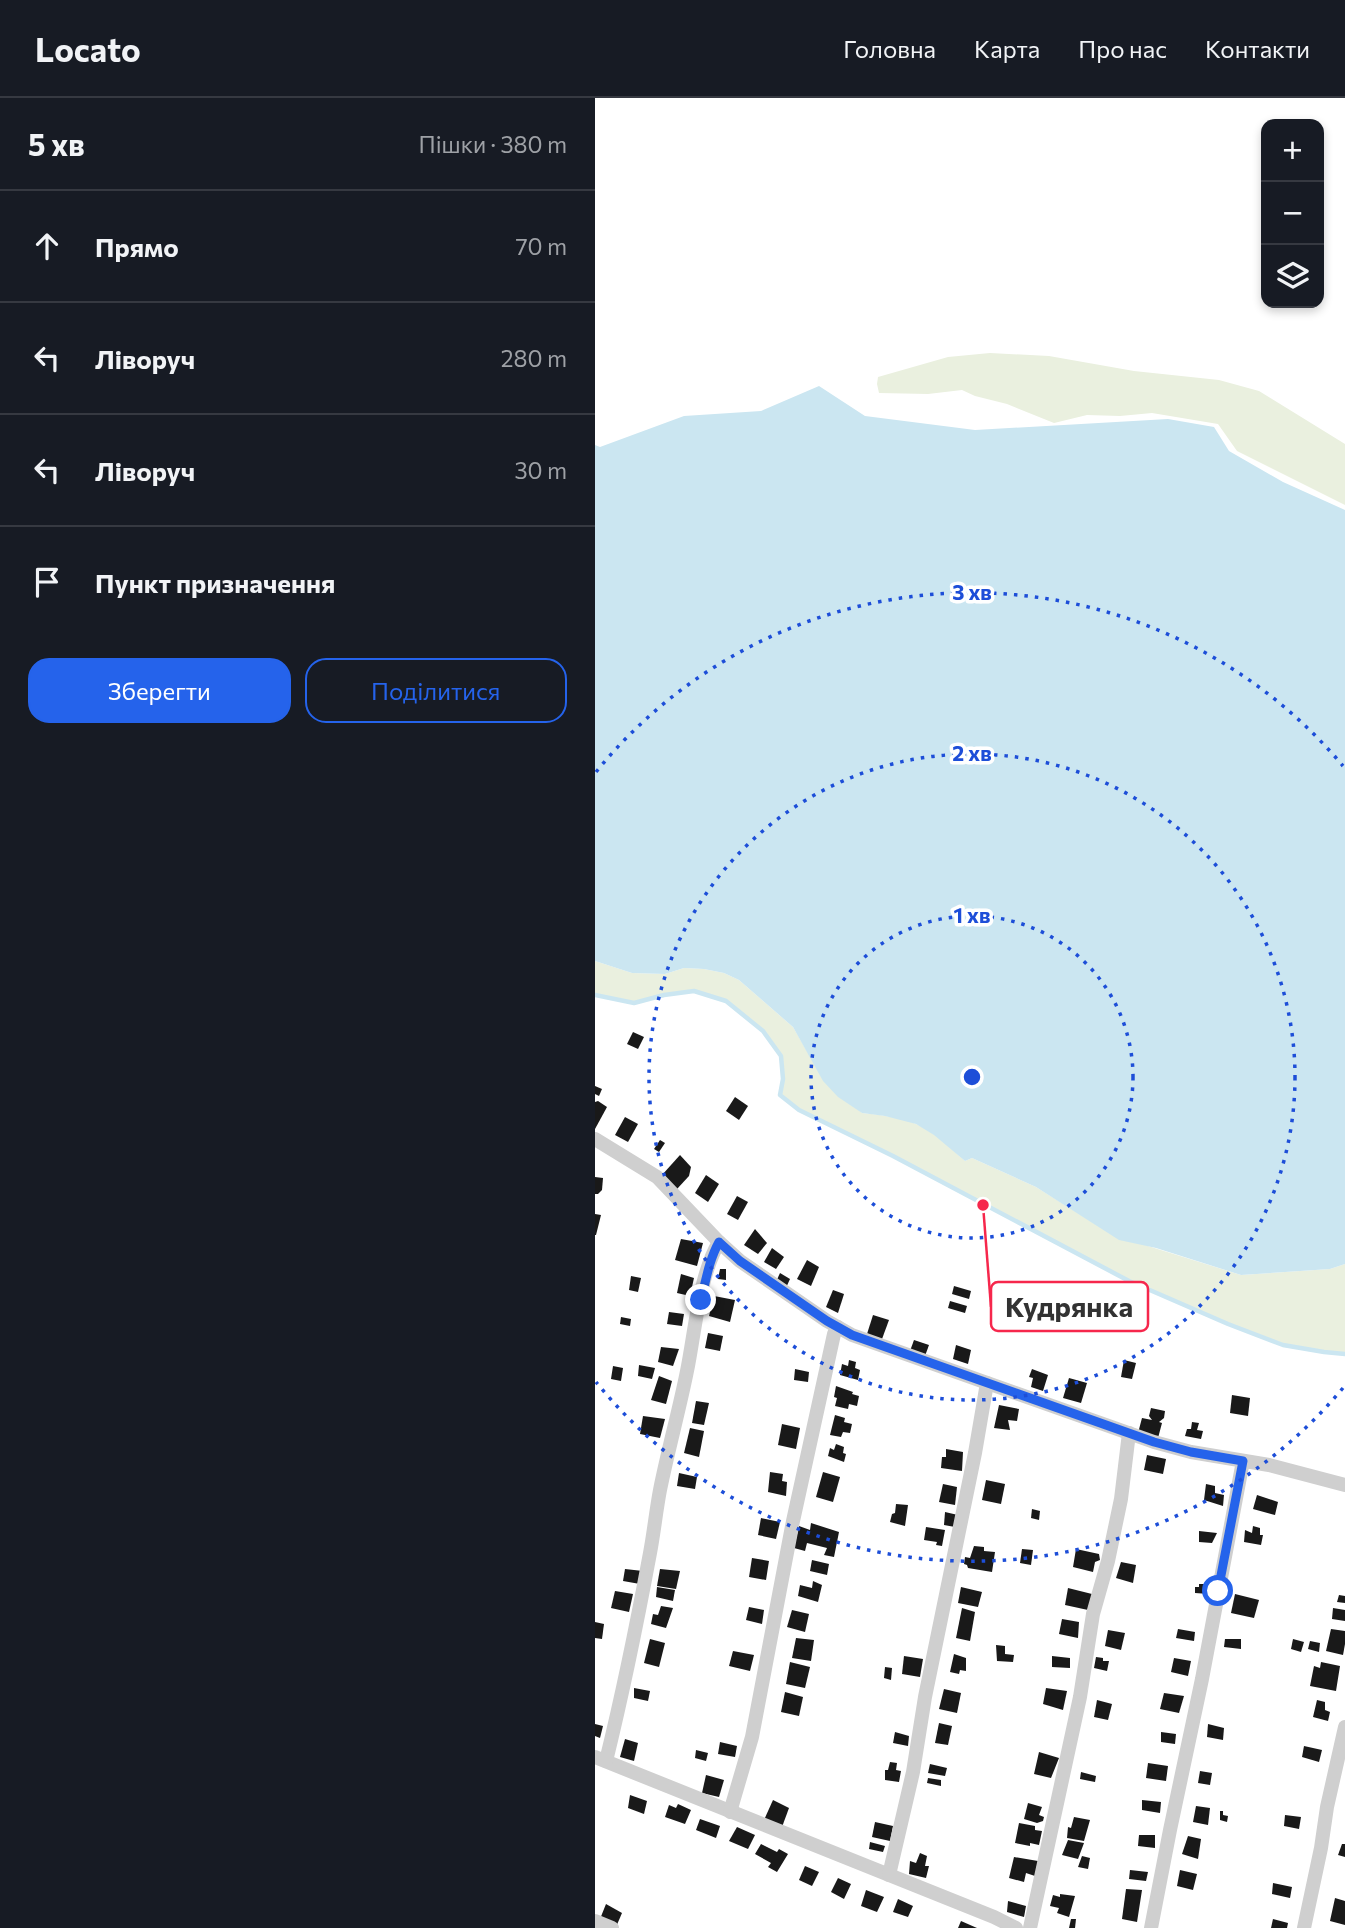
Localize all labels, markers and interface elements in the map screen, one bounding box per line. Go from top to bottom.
text: Locato [35,28,141,69]
text: Головна [843,34,936,63]
text: Карта [974,34,1040,63]
text: Про нас [1078,34,1167,63]
text: Контакти [1205,34,1310,63]
map controls [1261,119,1324,308]
button: + [1261,119,1324,182]
text: 5 хв [28,125,85,162]
text: Пішки · 380 m [419,130,567,158]
button: − [1261,182,1324,245]
icon: ahead [28,227,66,265]
text: Прямо [95,231,179,262]
text: 70 m [515,232,567,260]
button: layers [1261,245,1324,308]
icon: left [28,339,66,377]
text: Ліворуч [95,343,195,374]
text: 280 m [501,344,567,372]
icon: left [28,451,66,489]
text: Ліворуч [95,455,195,486]
text: 30 m [514,456,567,484]
icon: arrive [28,563,66,601]
text: Пункт призначення [95,567,335,598]
text: 3 хв [952,579,992,604]
button: Зберегти [28,658,291,723]
button: Поділитися [305,658,567,723]
text: 2 хв [952,740,992,765]
text: 1 хв [954,902,990,927]
centre of rings [960,1065,984,1089]
callout: Кудрянка [991,1282,1148,1331]
route end [685,1284,716,1315]
text: Кудрянка [1005,1289,1133,1323]
route start [1202,1575,1233,1606]

